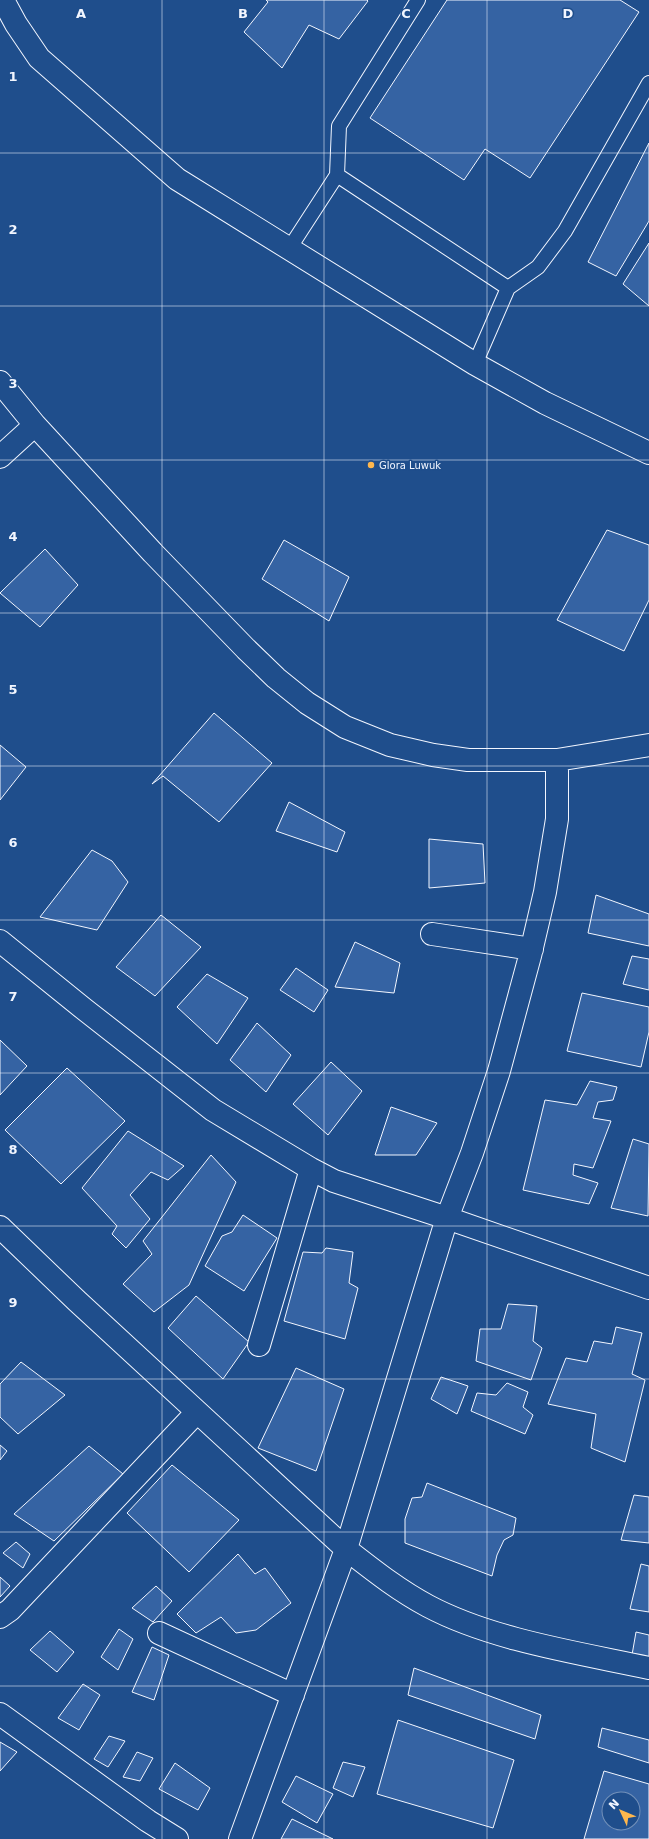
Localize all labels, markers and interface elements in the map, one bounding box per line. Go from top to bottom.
text: A [76,6,86,21]
text: B [238,6,248,21]
text: C [401,6,411,21]
text: D [563,6,574,21]
text: 1 [8,69,18,84]
text: 2 [8,222,18,237]
text: 3 [8,376,18,391]
marker: Glora Luwuk [366,460,376,470]
place label: Glora Luwuk [379,460,441,471]
text: 4 [8,529,18,544]
text: 5 [8,682,18,697]
text: 6 [8,835,18,850]
text: 7 [8,989,18,1004]
text: 8 [8,1142,18,1157]
text: 9 [8,1295,18,1310]
north arrow [601,1791,641,1831]
text: N [606,1797,622,1812]

